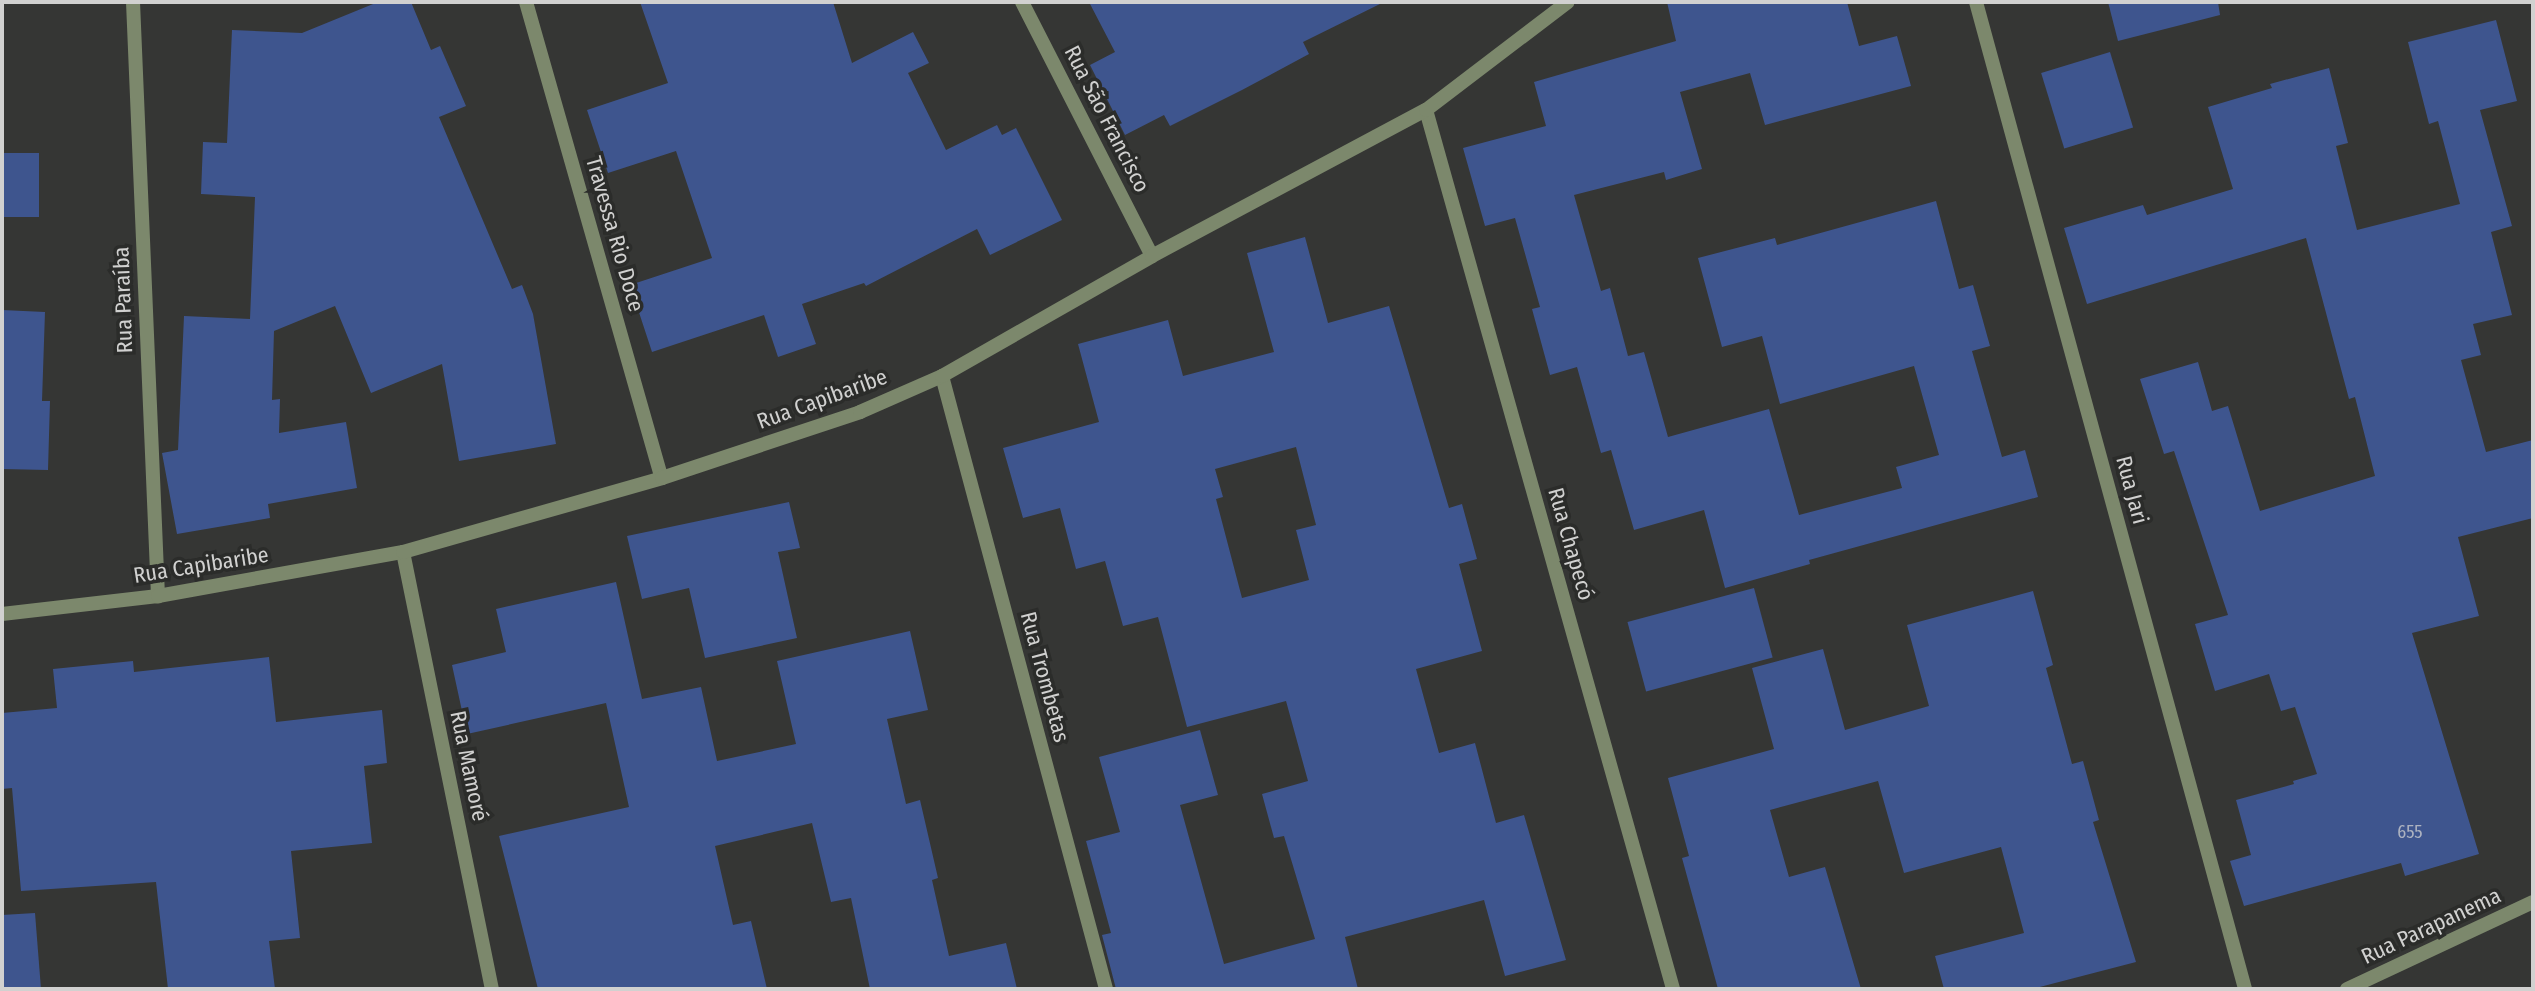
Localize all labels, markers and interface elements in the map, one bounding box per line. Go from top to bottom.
street label: Rua São Francisco [1059,41,1155,197]
street label: Travessa Rio Doce [580,153,650,315]
street label: Rua Paraíba [108,246,138,354]
street label: Rua Capibaribe [753,363,891,435]
street label: Rua Jari [2110,453,2154,527]
street label: Rua Chapecó [1542,485,1600,603]
street label: Rua Capibaribe [132,541,270,589]
street label: Rua Trombetas [1015,609,1075,745]
street label: Rua Mamoré [444,708,494,824]
house number: 655 [2397,821,2423,843]
street label: Rua Parapanema [2357,882,2505,970]

